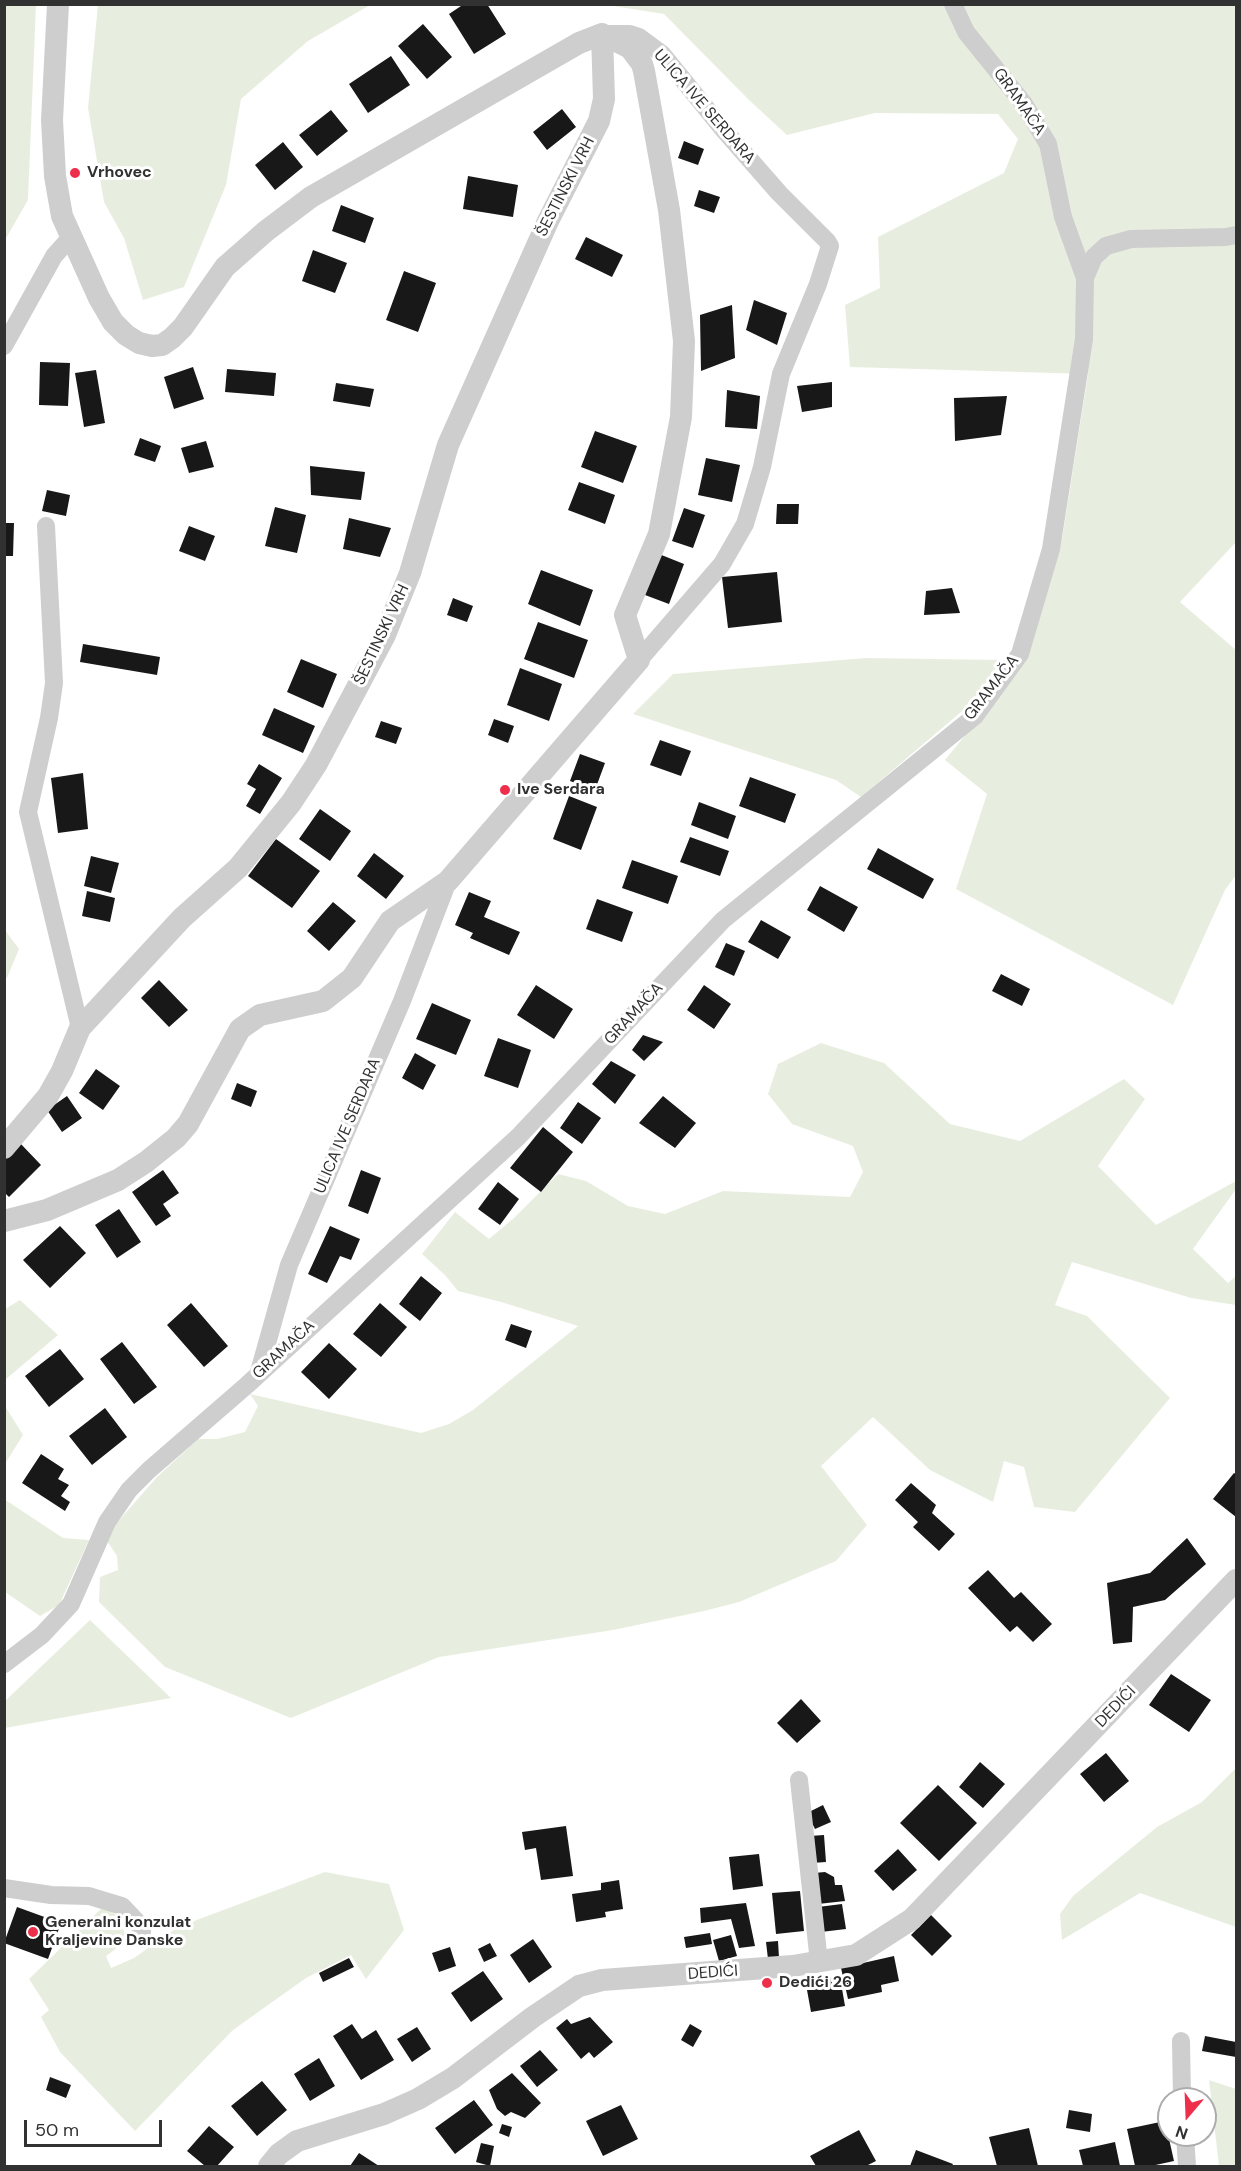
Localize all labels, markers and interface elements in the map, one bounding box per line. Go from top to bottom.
street label: ULICA IVE SERDARA [649,46,759,168]
street label: GRAMAČA [989,65,1049,139]
street label: ŠESTINSKI VRH [533,134,599,240]
place label: Vrhovec [87,163,152,183]
marker: Vrhovec [68,166,82,180]
street label: ŠESTINSKI VRH [350,582,414,688]
street label: GRAMAČA [961,652,1023,724]
place label: Ive Serdara [517,780,605,800]
marker: Ive Serdara [498,783,512,797]
street label: GRAMAČA [601,979,667,1049]
street label: ULICA IVE SERDARA [311,1055,385,1197]
street label: GRAMAČA [249,1317,319,1383]
street label: DEDIĆI [1092,1682,1140,1732]
place label: Generalni konzulat Kraljevine Danske [45,1913,191,1951]
marker: Generalni konzulat Kraljevine Danske [26,1925,40,1939]
street label: DEDIĆI [687,1962,739,1984]
place label: Dedići 26 [779,1973,852,1993]
marker: Dedići 26 [760,1976,774,1990]
north arrow [1157,2087,1217,2147]
scale bar [27,2108,165,2146]
text: 50 m [35,2118,79,2142]
text: N [1173,2121,1191,2144]

